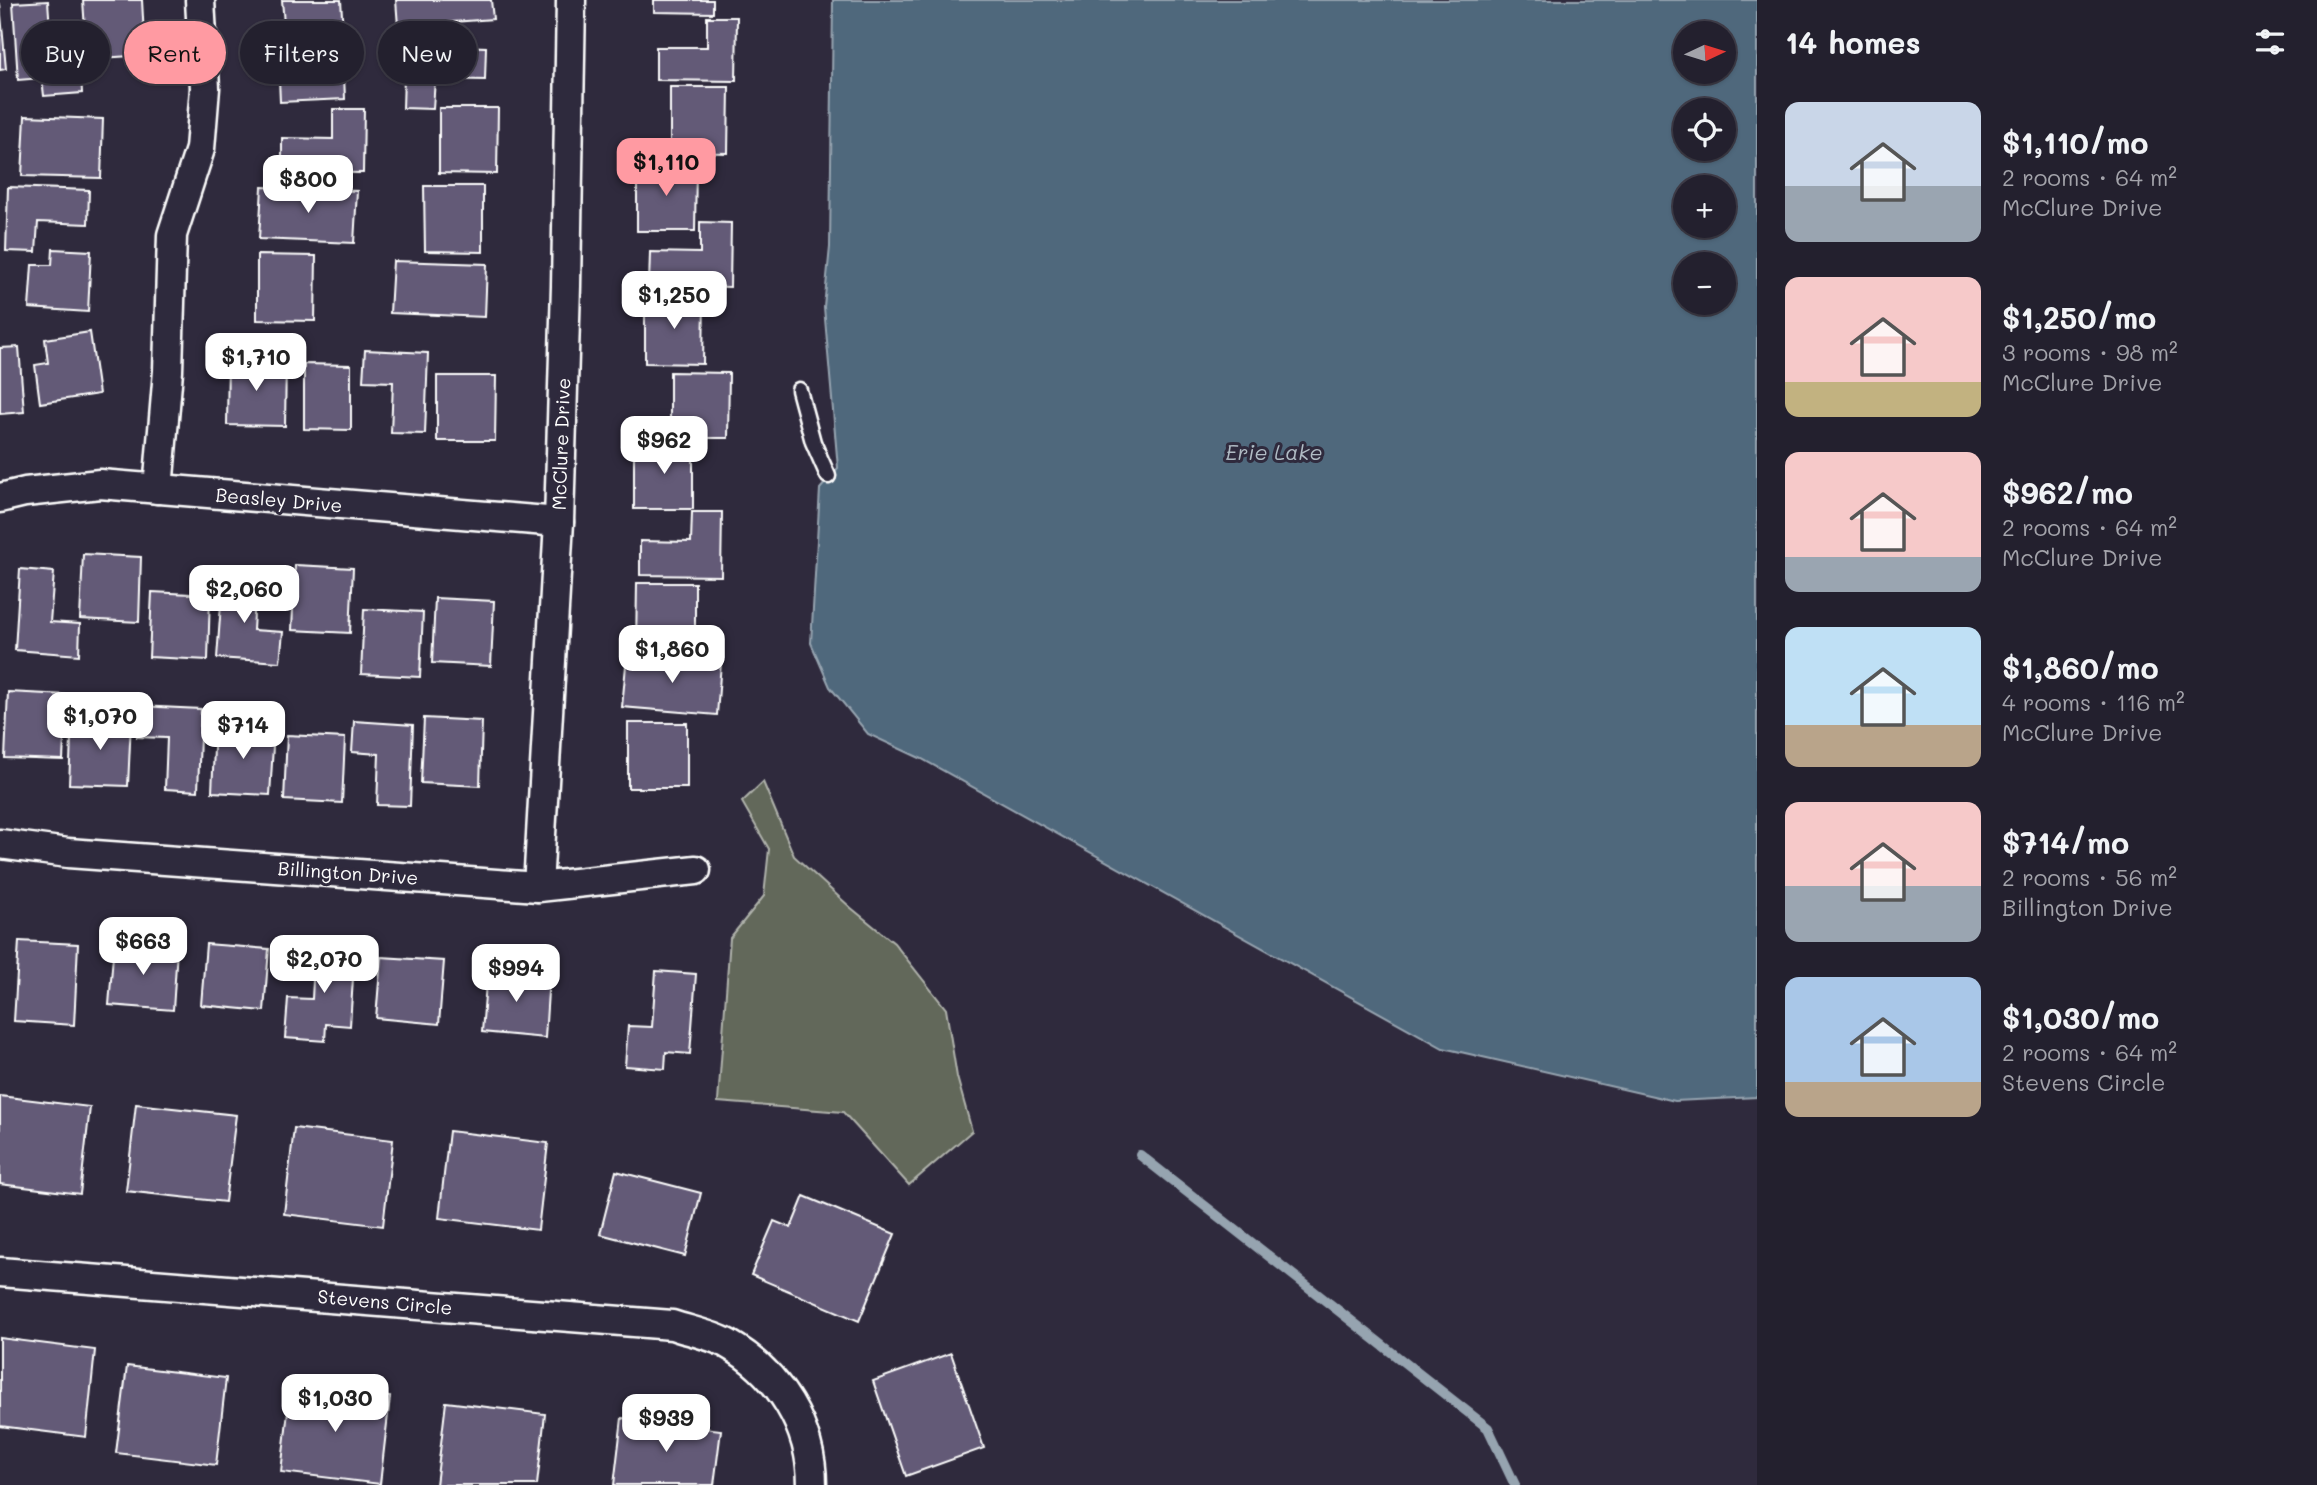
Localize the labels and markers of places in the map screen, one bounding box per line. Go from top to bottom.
pin: $1,110 [609,138,723,198]
pin: $800 [267,156,349,215]
pin: $1,250 [617,272,731,331]
pin: $1,710 [199,334,313,393]
pin: $962 [623,416,705,476]
pin: $2,060 [187,566,301,625]
pin: $1,860 [615,626,729,685]
pin: $1,070 [43,692,157,752]
pin: $714 [202,702,284,761]
pin: $663 [102,918,184,977]
pin: $2,070 [267,936,381,995]
pin: $994 [475,944,557,1004]
pin: $1,030 [278,1374,392,1434]
pin: $939 [625,1394,707,1454]

